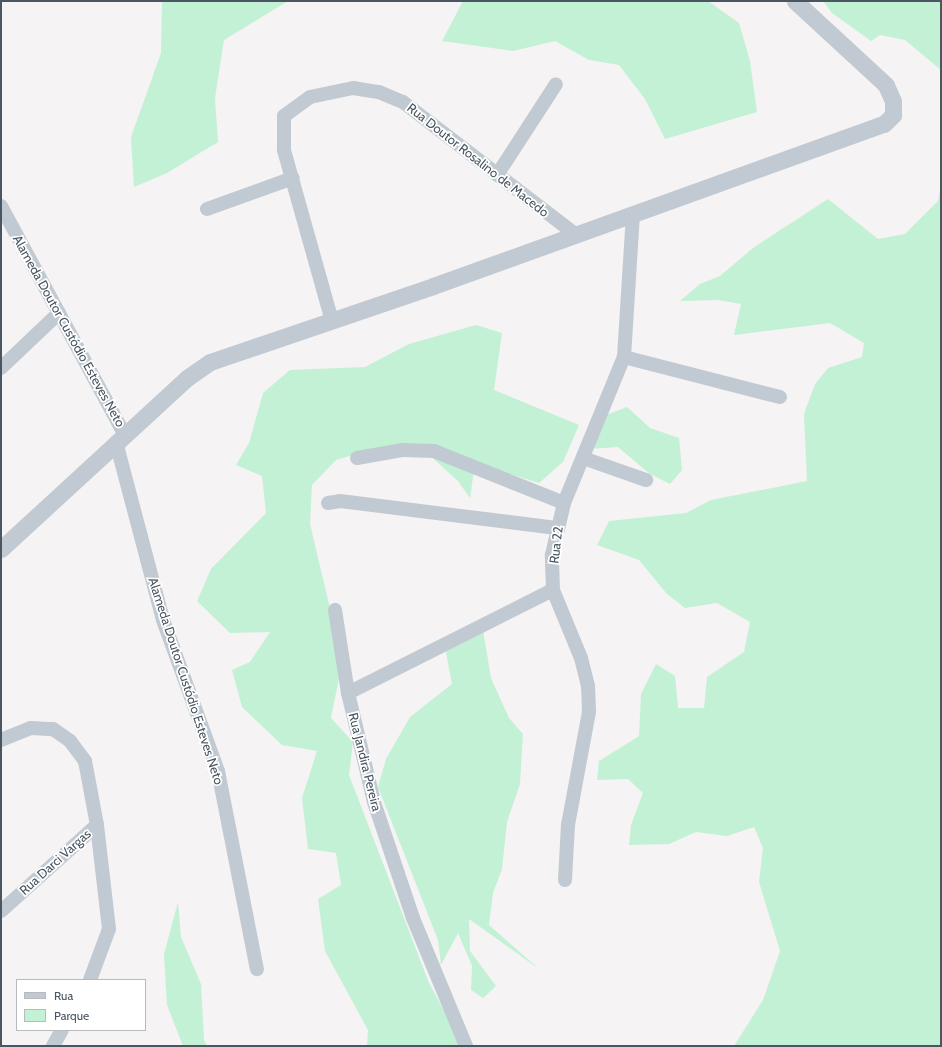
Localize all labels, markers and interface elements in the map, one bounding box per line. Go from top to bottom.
street label: Rua Doutor Rosalino de Macedo [404,100,552,220]
street label: Alameda Doutor Custódio Esteves Neto [10,232,128,430]
street label: Rua 22 [546,526,566,564]
street label: Alameda Doutor Custódio Esteves Neto [145,575,227,787]
street label: Rua Jandira Pereira [345,711,385,813]
street label: Rua Darci Vargas [16,826,94,898]
legend [16,979,146,1031]
text: Rua [54,988,73,1003]
text: Parque [54,1008,89,1023]

